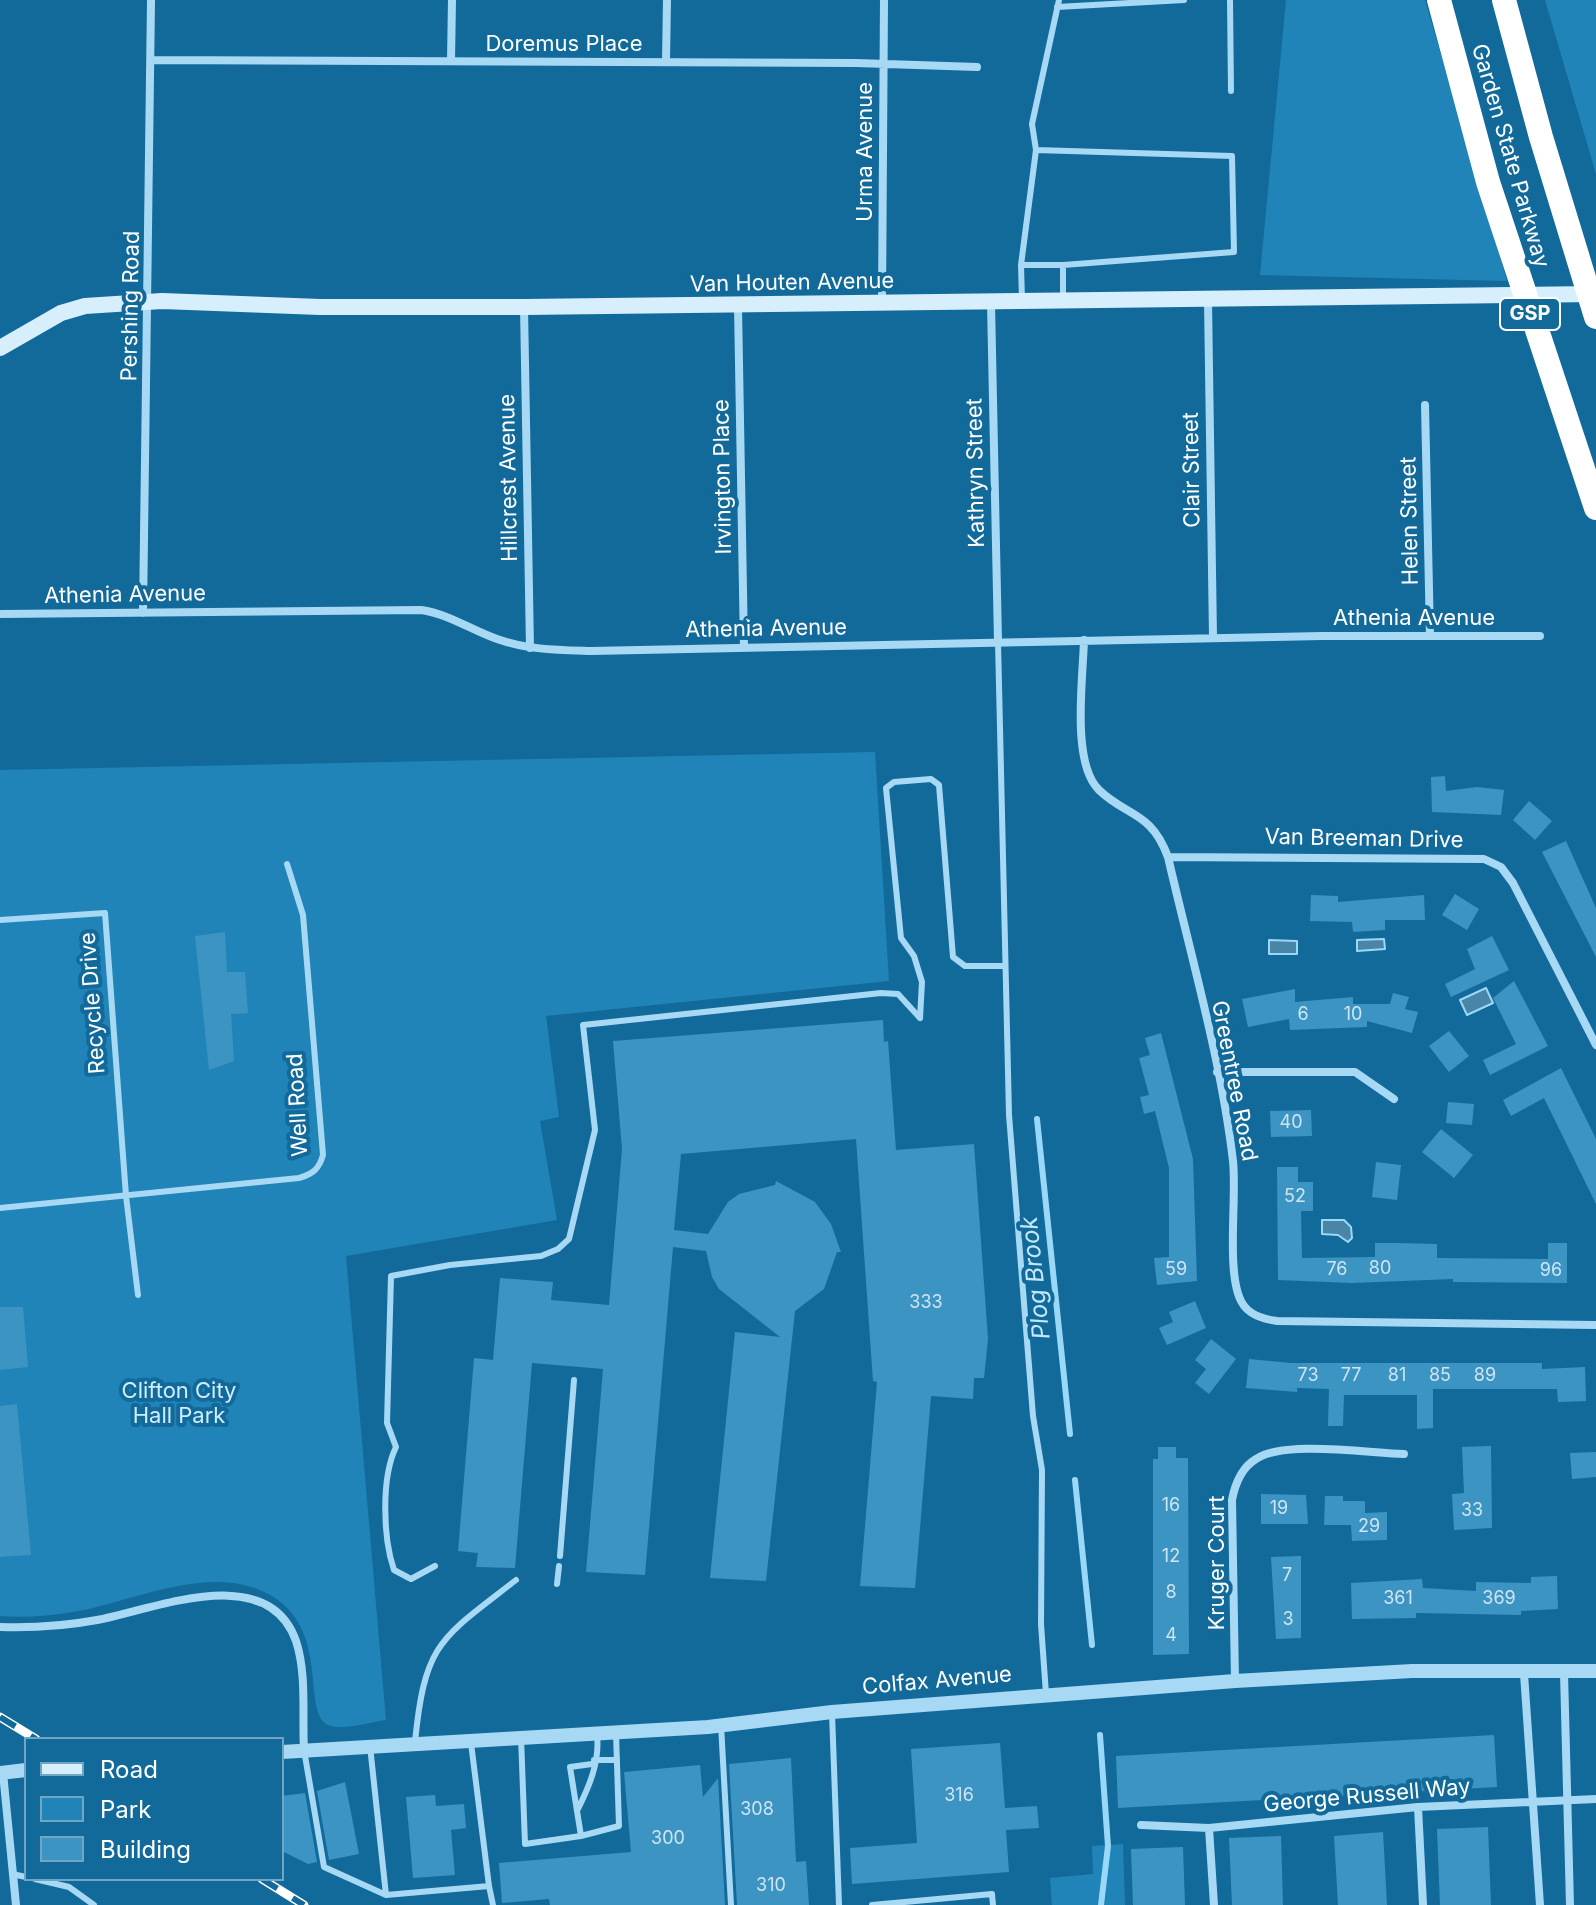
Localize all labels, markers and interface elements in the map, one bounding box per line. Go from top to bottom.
street label: Doremus Place [485,31,643,57]
street label: Garden State Parkway [1465,41,1555,271]
street label: Urma Avenue [852,82,878,222]
street label: Pershing Road [116,230,146,382]
street label: Van Houten Avenue [690,268,894,298]
road number: GSP [1500,298,1560,330]
street label: Hillcrest Avenue [494,394,524,562]
street label: Kathryn Street [961,398,991,548]
street label: Irvington Place [708,399,738,555]
street label: Clair Street [1178,412,1206,528]
street label: Helen Street [1396,456,1424,586]
street label: Athenia Avenue [44,580,206,610]
street label: Athenia Avenue [1333,605,1495,631]
street label: Athenia Avenue [685,614,847,644]
street label: Van Breeman Drive [1264,824,1464,854]
street label: Recycle Drive [75,931,111,1075]
street label: Greentree Road [1205,998,1263,1164]
house number: 6 [1297,1004,1309,1026]
house number: 10 [1344,1004,1362,1026]
street label: Well Road [282,1053,314,1157]
house number: 40 [1280,1112,1302,1134]
house number: 52 [1284,1186,1306,1208]
water label: Plog Brook [1015,1215,1057,1341]
house number: 80 [1369,1258,1391,1280]
house number: 59 [1165,1259,1187,1281]
house number: 76 [1326,1259,1348,1281]
house number: 96 [1540,1260,1562,1282]
house number: 333 [909,1292,943,1314]
house number: 73 [1297,1365,1319,1387]
house number: 77 [1341,1365,1361,1387]
house number: 81 [1388,1365,1406,1387]
house number: 85 [1429,1365,1451,1387]
house number: 89 [1474,1365,1496,1387]
park label: Clifton City Hall Park [122,1378,236,1430]
house number: 16 [1162,1495,1180,1517]
street label: Kruger Court [1204,1496,1230,1630]
house number: 19 [1270,1498,1288,1520]
house number: 33 [1461,1500,1483,1522]
house number: 29 [1358,1516,1380,1538]
house number: 12 [1162,1546,1180,1568]
house number: 7 [1282,1565,1292,1587]
house number: 8 [1165,1582,1177,1604]
house number: 361 [1383,1588,1413,1610]
house number: 369 [1482,1588,1516,1610]
house number: 3 [1282,1609,1294,1631]
house number: 4 [1165,1625,1177,1647]
street label: Colfax Avenue [861,1661,1013,1701]
legend [24,1737,284,1881]
text: Road [100,1755,158,1784]
street label: George Russell Way [1262,1774,1472,1818]
house number: 316 [944,1785,974,1807]
text: Park [100,1795,151,1824]
house number: 308 [740,1799,774,1821]
house number: 300 [651,1828,685,1850]
text: Building [100,1835,191,1864]
house number: 310 [756,1875,786,1897]

